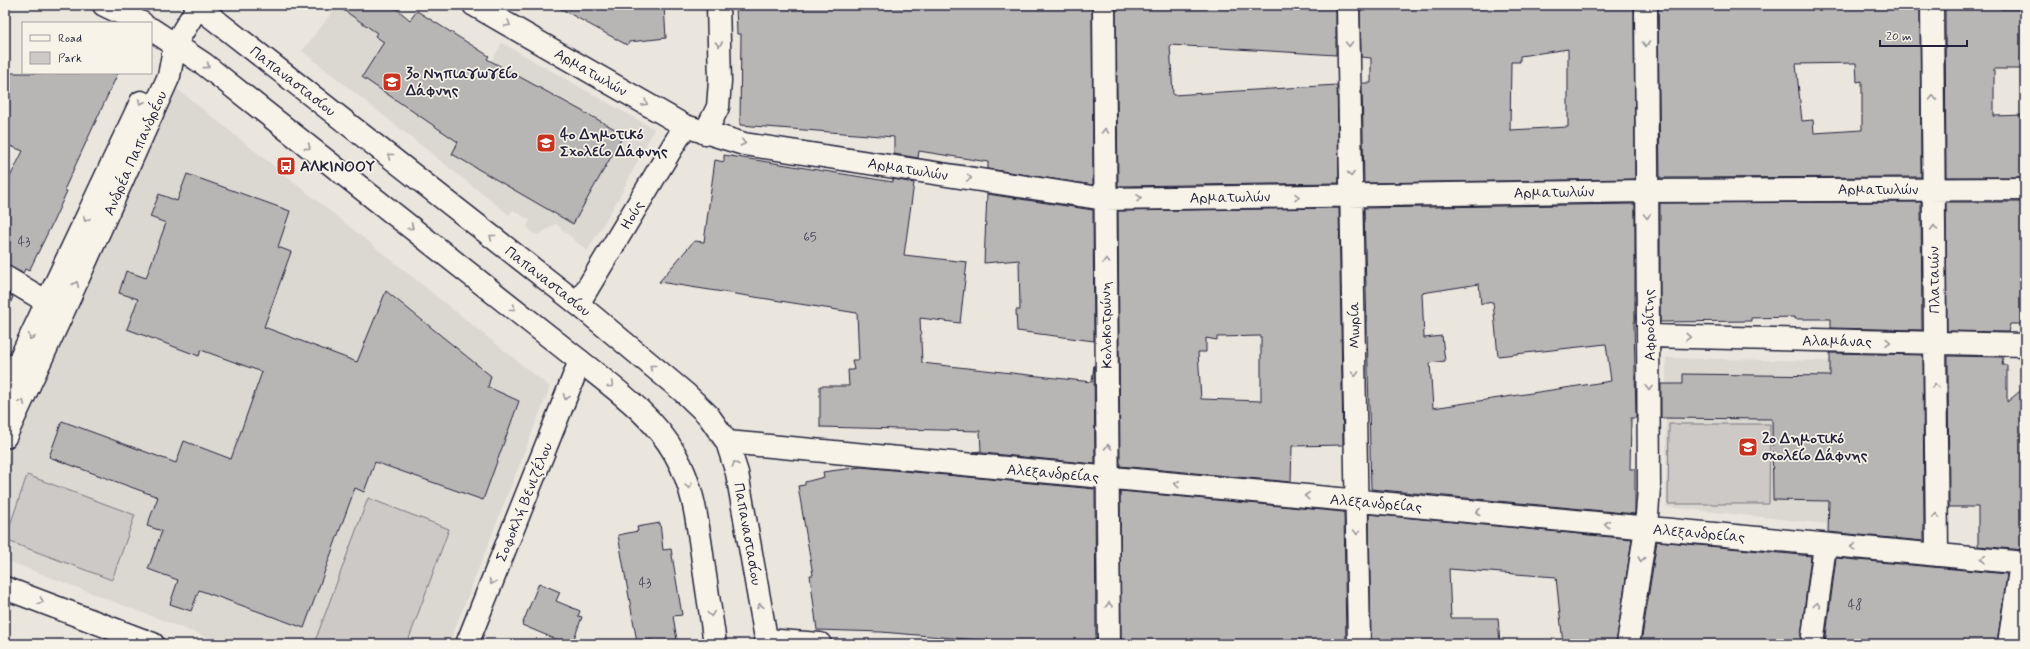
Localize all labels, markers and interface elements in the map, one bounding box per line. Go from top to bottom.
one-way arrow [504,20,511,27]
legend [22,22,152,74]
scale bar [1880,22,1967,48]
text: 20 m [1886,29,1912,45]
text: Road [58,31,82,47]
one-way arrow [715,41,723,47]
one-way arrow [1345,41,1353,47]
one-way arrow [1642,41,1650,47]
street label: Παπαναστασίου [245,42,340,122]
street label: Αρματωλών [551,44,631,102]
text: Park [58,51,82,67]
one-way arrow [202,61,209,68]
place label: 3ο Νηπιαγωγείο Δάφνης [405,64,518,101]
school or university icon: 3ο Νηπιαγωγείο Δάφνης [381,71,403,93]
street label: Ανδρέα Παπανδρέου [99,88,172,219]
one-way arrow [1929,95,1937,101]
one-way arrow [138,97,146,105]
one-way arrow [641,99,648,106]
place label: 4ο Δημοτικό Σχολείο Δάφνης [560,125,668,162]
one-way arrow [1101,128,1109,134]
school or university icon: 4ο Δημοτικό Σχολείο Δάφνης [535,132,557,154]
one-way arrow [740,139,746,147]
one-way arrow [304,142,311,149]
one-way arrow [387,154,394,161]
street label: Αρματωλών [866,154,950,186]
bus stop icon: ΑΛΚΙΝΟΟΥ [275,155,297,177]
place label: ΑΛΚΙΝΟΟΥ [300,157,376,177]
one-way arrow [1347,171,1355,177]
one-way arrow [965,173,972,182]
street label: Αρματωλών [1838,180,1919,200]
street label: Αρματωλών [1513,182,1595,204]
street label: Αρματωλών [1189,187,1271,209]
one-way arrow [1294,193,1300,201]
one-way arrow [1136,194,1142,202]
street label: Ηούς [616,197,650,234]
one-way arrow [1643,213,1651,219]
one-way arrow [83,215,91,223]
one-way arrow [406,223,413,230]
one-way arrow [1930,225,1938,231]
house number: 65 [803,229,817,246]
house number: 43 [17,234,31,251]
one-way arrow [489,234,496,241]
street label: Παπαναστασίου [500,242,595,322]
street label: Πλαταιών [1924,246,1946,314]
one-way arrow [1102,258,1110,264]
one-way arrow [71,280,79,288]
street label: Κολοκοτρώνη [1096,281,1118,369]
street label: Αφροδίτης [1639,288,1661,361]
street label: Μωρία [1345,301,1365,349]
one-way arrow [508,303,515,310]
street label: Αλαμάνας [1802,331,1872,353]
one-way arrow [28,333,36,340]
one-way arrow [1685,333,1691,341]
one-way arrow [1885,338,1891,346]
one-way arrow [650,364,657,371]
one-way arrow [1351,371,1359,377]
one-way arrow [606,381,613,388]
one-way arrow [1931,383,1939,389]
one-way arrow [1645,385,1653,391]
one-way arrow [563,392,571,400]
one-way arrow [17,398,25,405]
place label: 2ο Δημοτικό σχολείο Δάφνης [1762,429,1868,466]
school or university icon: 2ο Δημοτικό σχολείο Δάφνης [1737,436,1759,458]
street label: Σοφοκλή Βενιζέλου [492,439,558,565]
one-way arrow [1103,444,1112,450]
street label: Αλεξανδρείας [1006,460,1100,488]
one-way arrow [731,461,739,468]
one-way arrow [1174,480,1180,489]
street label: Παπαναστασίου [728,481,766,587]
one-way arrow [684,482,693,489]
street label: Αλεξανδρείας [1329,490,1423,518]
one-way arrow [1304,492,1310,501]
one-way arrow [1475,508,1481,517]
one-way arrow [1932,513,1941,519]
one-way arrow [1604,520,1610,529]
street label: Αλεξανδρείας [1652,520,1746,548]
one-way arrow [1353,529,1361,535]
one-way arrow [1850,543,1856,552]
one-way arrow [1980,555,1986,564]
one-way arrow [1638,556,1646,563]
house number: 43 [638,575,652,592]
one-way arrow [488,579,496,586]
one-way arrow [38,597,45,605]
house number: 48 [1848,597,1862,614]
one-way arrow [756,602,765,609]
one-way arrow [1105,602,1113,608]
one-way arrow [1812,602,1821,608]
one-way arrow [706,611,715,617]

